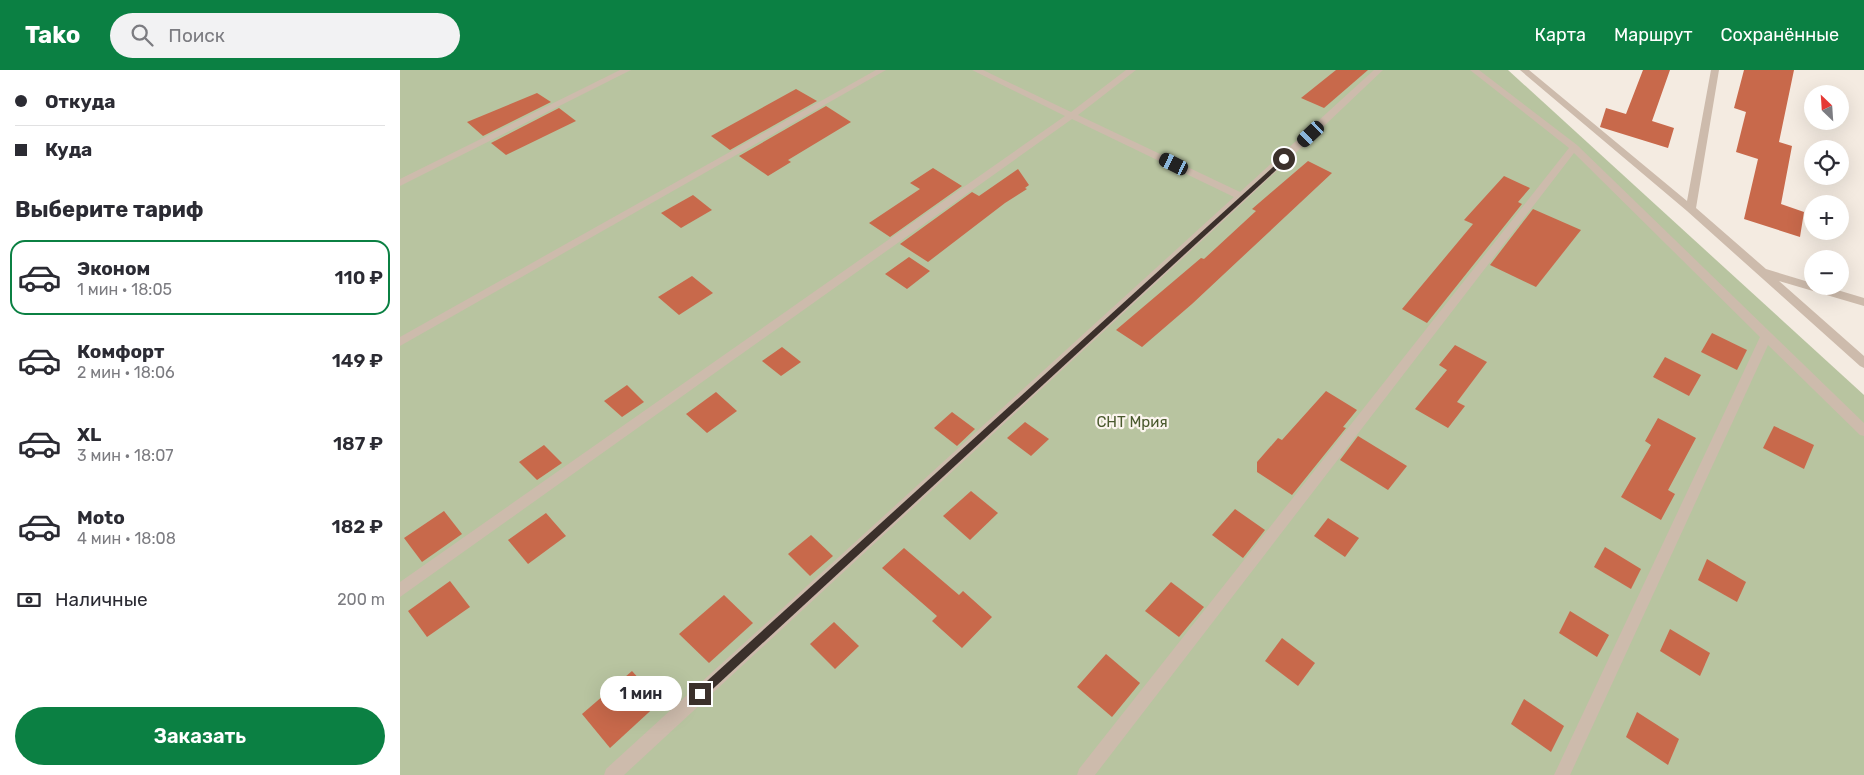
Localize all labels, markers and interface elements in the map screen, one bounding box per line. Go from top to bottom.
search box [110,13,460,58]
text: Tako [25,21,80,49]
icon: search [128,21,156,49]
text: Поиск [168,24,225,47]
text: Карта [1535,24,1586,46]
text: Маршрут [1614,24,1693,46]
text: Сохранённые [1721,24,1839,46]
north arrow [1804,85,1849,130]
map controls [1804,85,1849,295]
text: Откуда [45,90,115,113]
car [1294,118,1327,150]
text: Куда [45,138,92,161]
button: locate [1804,140,1849,185]
route start [1273,148,1295,170]
car [1157,151,1190,177]
button: + [1804,195,1849,240]
text: Выберите тариф [15,196,204,223]
button: − [1804,250,1849,295]
icon: car [17,255,62,300]
text: Эконом [77,257,150,280]
text: 110 ₽ [334,266,383,289]
text: 1 мин · 18:05 [77,280,172,299]
icon: car [17,338,62,383]
text: Комфорт [77,340,164,363]
text: 149 ₽ [332,349,383,372]
text: 2 мин · 18:06 [77,363,175,382]
park label: СНТ Мрия [1096,413,1168,431]
icon: car [17,421,62,466]
text: XL [77,423,101,446]
text: 187 ₽ [333,432,383,455]
text: 3 мин · 18:07 [77,446,174,465]
icon: car [17,504,62,549]
text: Moto [77,506,125,529]
text: 182 ₽ [332,515,383,538]
text: 4 мин · 18:08 [77,529,176,548]
icon: cash [15,586,43,614]
text: Наличные [55,588,148,611]
text: 200 m [337,590,385,609]
callout: 1 мин [600,676,682,712]
route end [689,683,711,705]
text: 1 мин [620,684,662,703]
button: Заказать [15,707,385,765]

